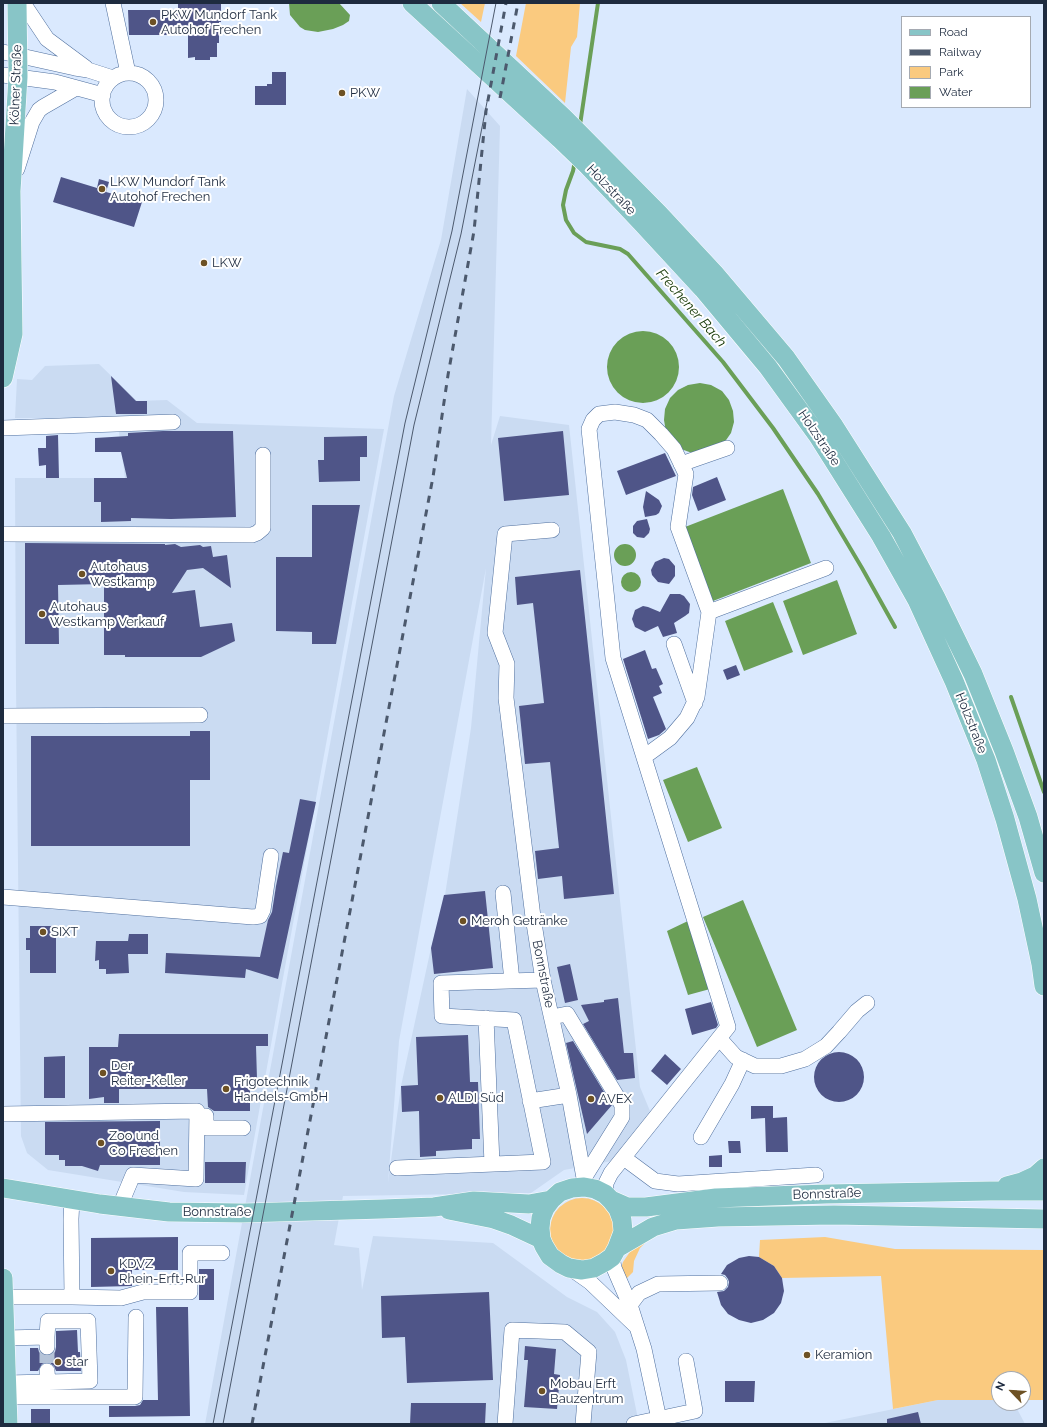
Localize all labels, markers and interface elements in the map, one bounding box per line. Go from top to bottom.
place label: PKW Mundorf Tank Autohof Frechen [161,7,277,38]
legend [901,16,1031,108]
marker: PKW Mundorf Tank Autohof Frechen [148,17,158,27]
text: Road [939,25,968,39]
street label: Kölner Straße [7,44,25,126]
text: Railway [939,45,981,59]
text: Park [939,65,964,79]
place label: PKW [350,85,380,101]
text: Water [939,85,973,99]
marker: PKW [337,88,347,98]
street label: Holzstraße [583,161,639,219]
place label: LKW Mundorf Tank Autohof Frechen [110,174,226,205]
marker: LKW Mundorf Tank Autohof Frechen [97,184,107,194]
place label: LKW [212,255,242,271]
marker: LKW [199,258,209,268]
water label: Frechener Bach [652,265,730,351]
street label: Holzstraße [795,407,843,469]
place label: Autohaus Westkamp [90,559,155,590]
marker: Autohaus Westkamp [77,569,87,579]
place label: Autohaus Westkamp Verkauf [50,599,164,630]
marker: Autohaus Westkamp Verkauf [37,609,47,619]
street label: Holzstraße [952,690,990,756]
place label: Meroh Getränke [471,913,568,929]
marker: Meroh Getränke [458,916,468,926]
place label: SIXT [51,924,78,940]
marker: SIXT [38,927,48,937]
street label: Bonnstraße [529,939,557,1009]
place label: Der Reiter-Keller [111,1058,186,1089]
marker: Der Reiter-Keller [98,1068,108,1078]
place label: Frigotechnik Handels-GmbH [234,1074,328,1105]
marker: Frigotechnik Handels-GmbH [221,1084,231,1094]
place label: ALDI Süd [448,1090,504,1106]
place label: AVEX [599,1091,632,1107]
marker: ALDI Süd [435,1093,445,1103]
marker: AVEX [586,1094,596,1104]
place label: Zoo und Co Frechen [109,1128,178,1159]
marker: Zoo und Co Frechen [96,1138,106,1148]
street label: Bonnstraße [792,1185,862,1203]
street label: Bonnstraße [183,1204,251,1220]
place label: KDVZ Rhein-Erft-Rur [119,1256,206,1287]
marker: KDVZ Rhein-Erft-Rur [106,1266,116,1276]
place label: Keramion [815,1347,872,1363]
marker: Keramion [802,1350,812,1360]
place label: star [66,1354,88,1370]
marker: star [53,1357,63,1367]
north arrow [991,1371,1031,1411]
place label: Mobau Erft Bauzentrum [550,1376,623,1407]
text: N [993,1380,1008,1393]
marker: Mobau Erft Bauzentrum [537,1386,547,1396]

